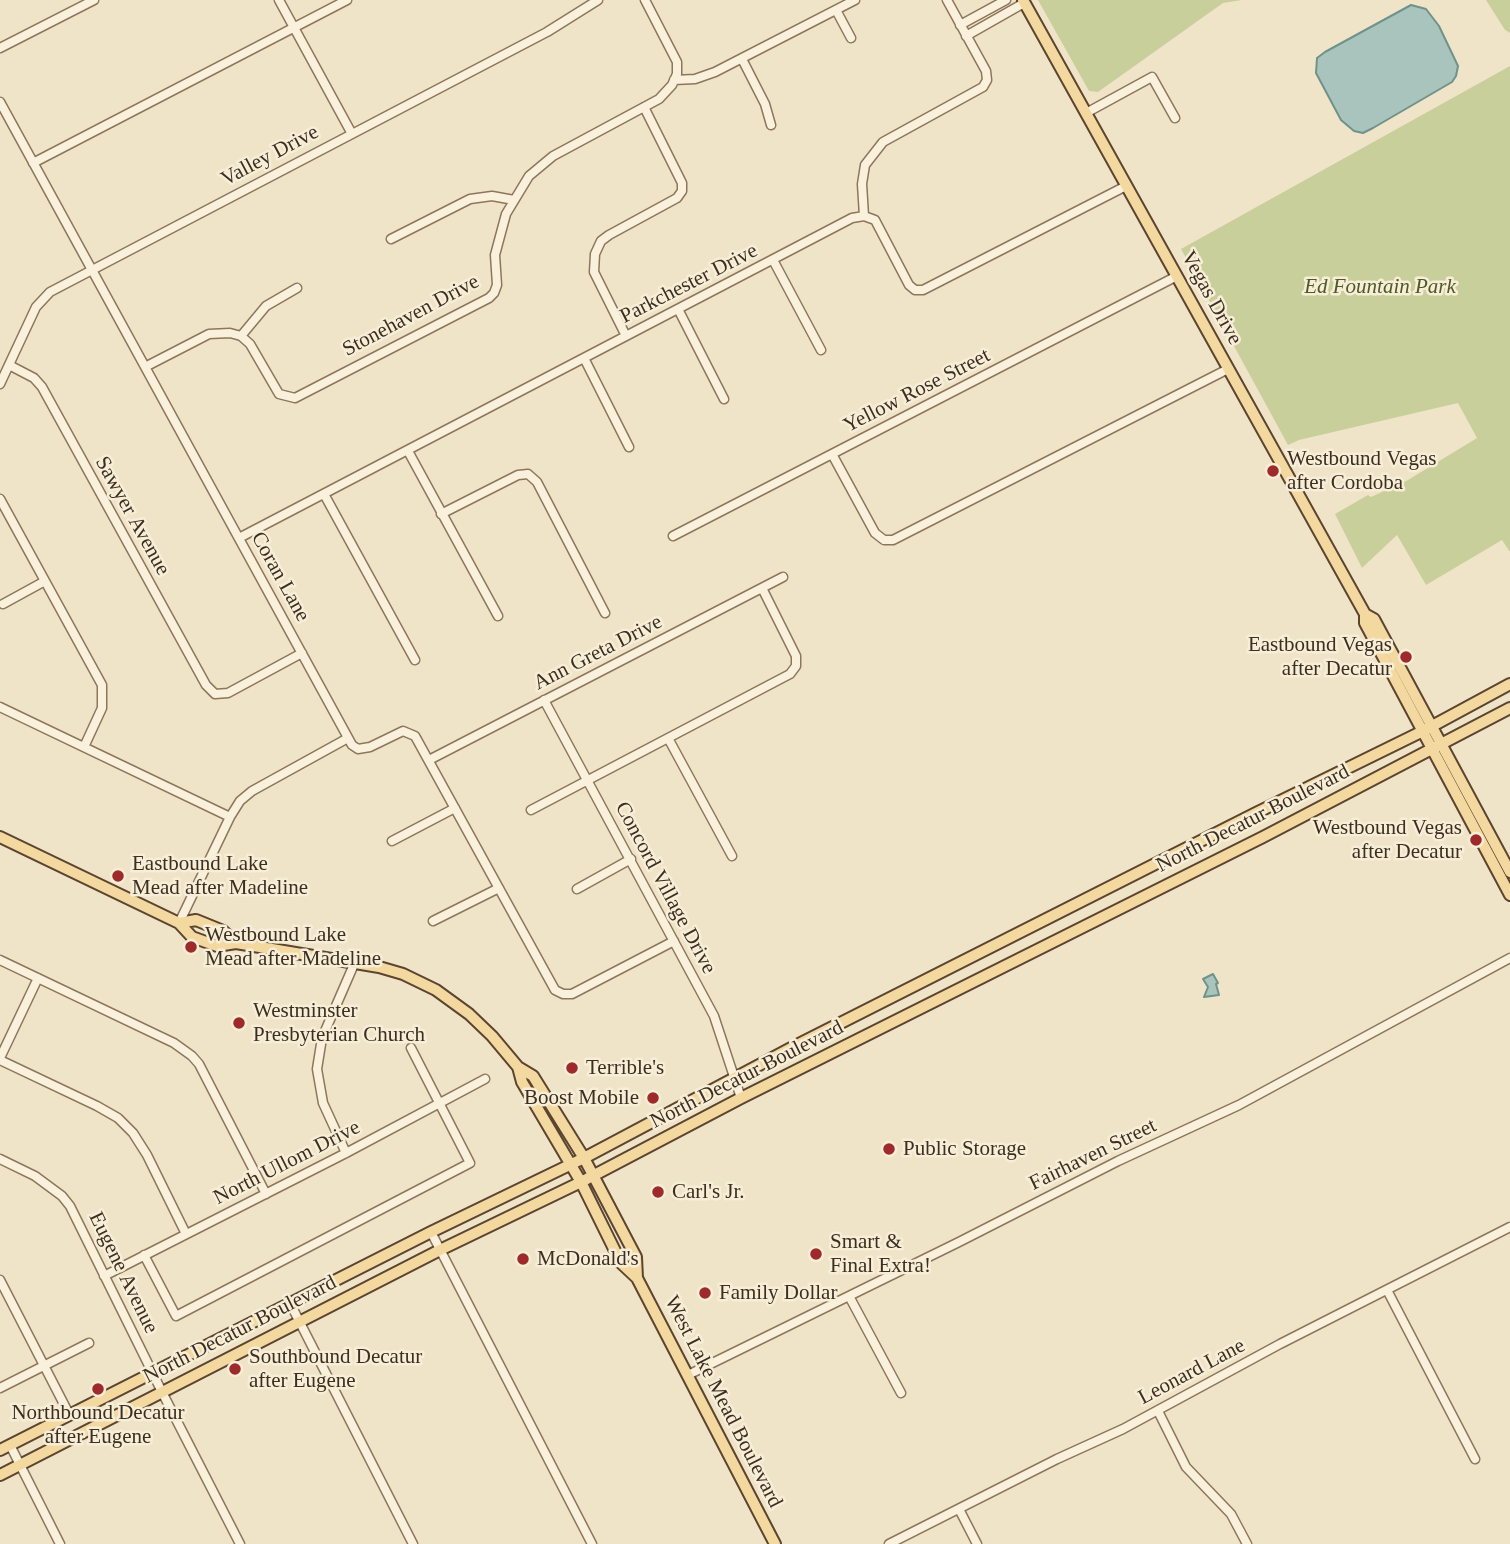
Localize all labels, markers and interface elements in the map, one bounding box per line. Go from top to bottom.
street label: Valley Drive [217,120,323,192]
street label: Parkchester Drive [616,238,762,330]
street label: Vegas Drive [1175,247,1247,349]
street label: Stonehaven Drive [338,269,484,363]
park label: Ed Fountain Park [1304,274,1456,300]
street label: Yellow Rose Street [839,343,995,439]
place label: Westbound Vegas after Cordoba [1287,446,1436,496]
street label: Sawyer Avenue [89,452,175,580]
marker: Westbound Vegas after Cordoba [1265,463,1281,479]
street label: Coran Lane [245,528,315,626]
street label: Ann Greta Drive [529,610,667,696]
place label: Eastbound Vegas after Decatur [1248,632,1392,682]
marker: Eastbound Vegas after Decatur [1398,649,1414,665]
street label: North Decatur Boulevard [1152,759,1354,879]
street label: Concord Village Drive [609,798,721,978]
place label: Westbound Vegas after Decatur [1313,815,1462,865]
marker: Westbound Vegas after Decatur [1468,832,1484,848]
place label: Eastbound Lake Mead after Madeline [132,851,308,901]
marker: Eastbound Lake Mead after Madeline [110,868,126,884]
place label: Westbound Lake Mead after Madeline [205,922,381,972]
marker: Westbound Lake Mead after Madeline [183,939,199,955]
place label: Westminster Presbyterian Church [253,998,425,1048]
marker: Westminster Presbyterian Church [231,1015,247,1031]
street label: North Decatur Boulevard [646,1015,848,1135]
place label: Terrible's [586,1055,664,1081]
marker: Terrible's [564,1060,580,1076]
place label: Boost Mobile [524,1085,639,1111]
marker: Boost Mobile [645,1090,661,1106]
street label: Fairhaven Street [1025,1113,1161,1197]
street label: North Ullom Drive [210,1115,364,1211]
place label: Public Storage [903,1136,1026,1162]
marker: Public Storage [881,1141,897,1157]
place label: Carl's Jr. [672,1179,745,1205]
marker: Carl's Jr. [650,1184,666,1200]
street label: Eugene Avenue [83,1208,163,1338]
place label: Smart & Final Extra! [830,1229,931,1279]
place label: McDonald's [537,1246,639,1272]
marker: Smart & Final Extra! [808,1246,824,1262]
marker: McDonald's [515,1251,531,1267]
street label: North Decatur Boulevard [139,1270,341,1390]
place label: Family Dollar [719,1280,837,1306]
marker: Family Dollar [697,1285,713,1301]
street label: West Lake Mead Boulevard [659,1292,787,1512]
street label: Leonard Lane [1134,1333,1250,1411]
place label: Southbound Decatur after Eugene [249,1344,422,1394]
marker: Southbound Decatur after Eugene [227,1361,243,1377]
marker: Northbound Decatur after Eugene [90,1381,106,1397]
place label: Northbound Decatur after Eugene [11,1400,185,1450]

